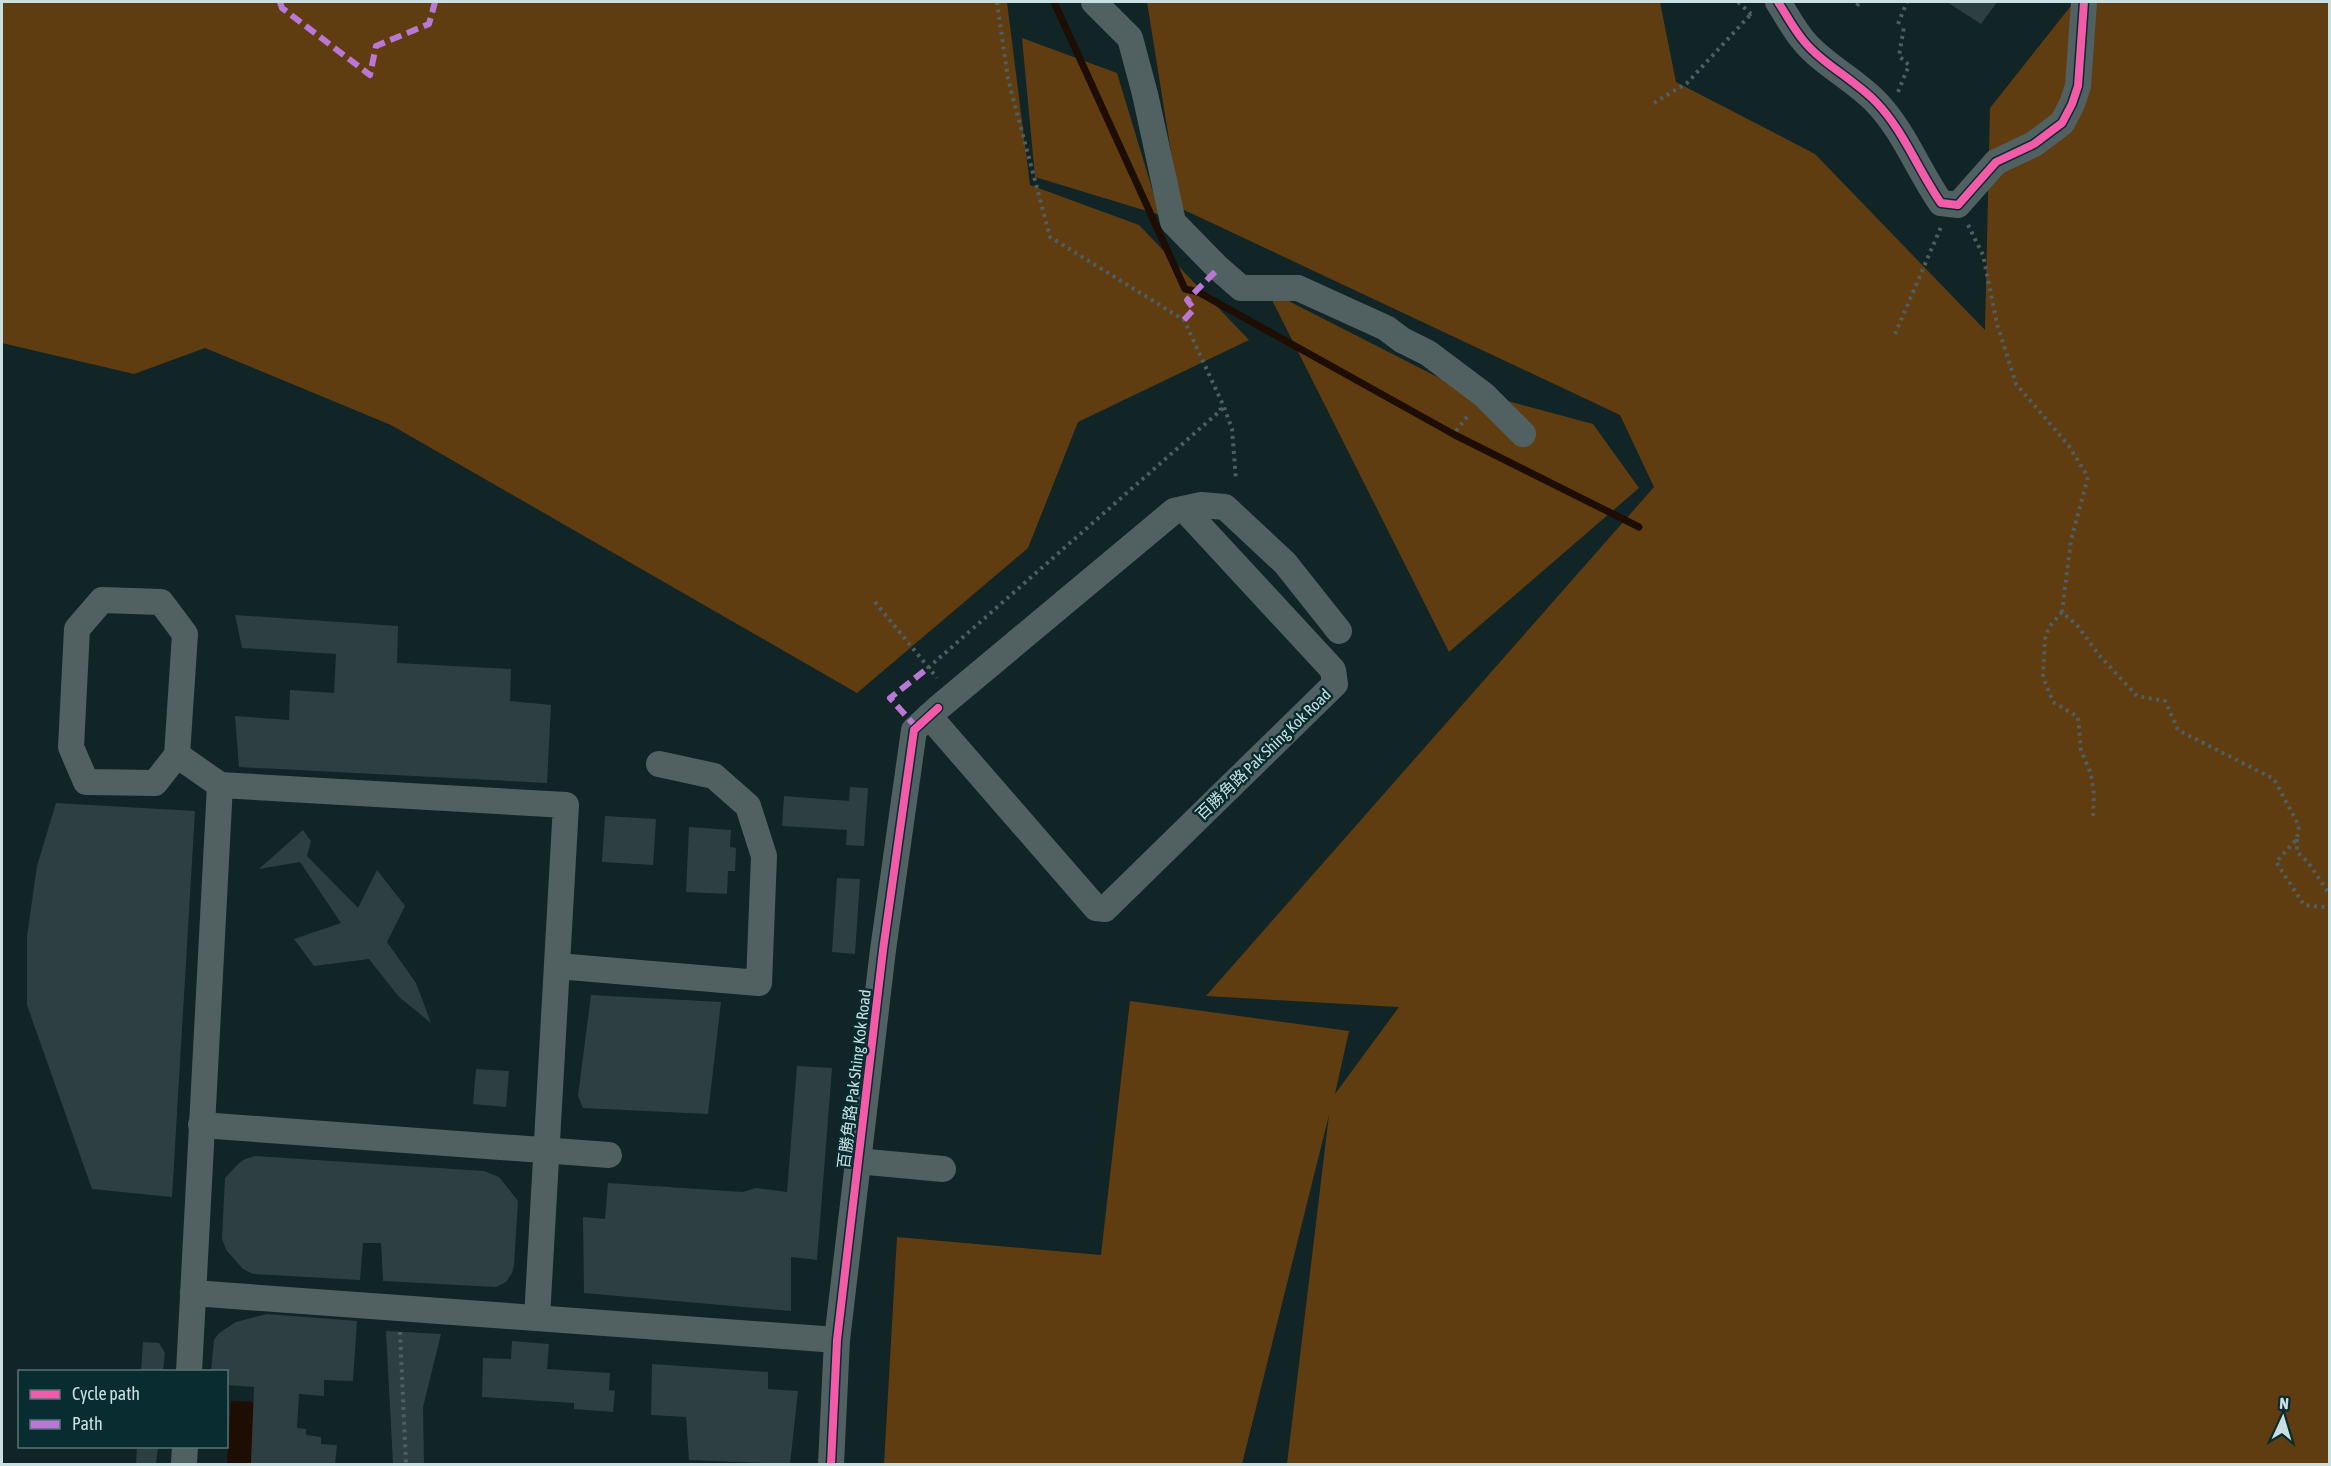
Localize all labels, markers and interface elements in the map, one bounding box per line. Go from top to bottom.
street label: 百勝角路 Pak Shing Kok Road [1192,685,1335,824]
street label: 百勝角路 Pak Shing Kok Road [834,988,875,1170]
legend [18,1370,228,1448]
text: Cycle path [72,1383,140,1404]
north arrow [2253,1388,2313,1448]
text: N [2279,1394,2289,1412]
text: Path [72,1413,103,1434]

